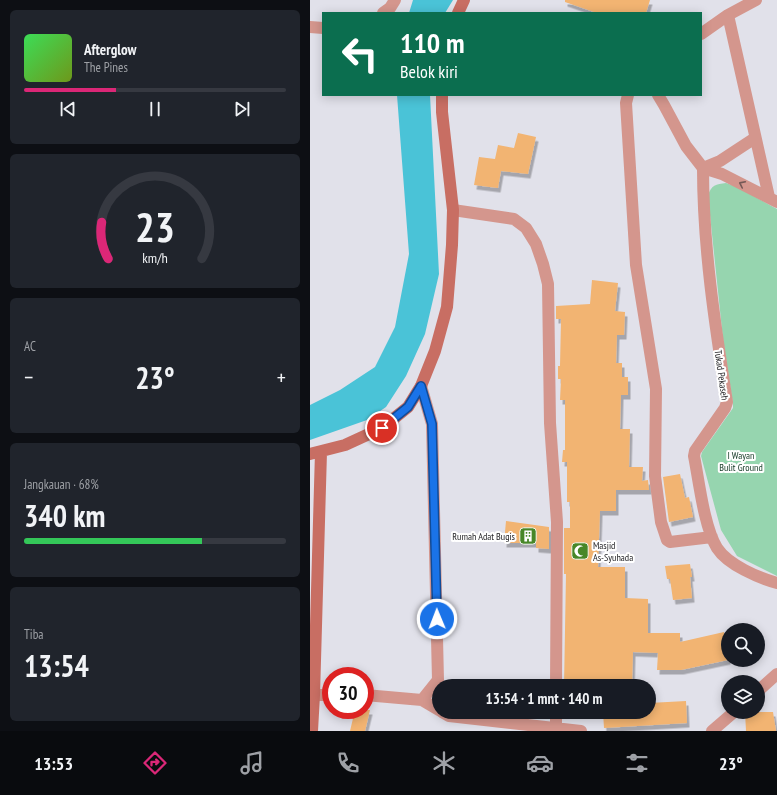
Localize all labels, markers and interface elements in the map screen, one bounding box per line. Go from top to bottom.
text: 110 m [400,24,464,61]
icon: left [334,28,386,80]
text: Afterglow [84,40,136,59]
text: The Pines [84,59,128,76]
text: Belok kiri [400,60,458,83]
icon: previous [57,98,79,120]
icon: pause [144,98,166,120]
icon: next [231,98,253,120]
one-way arrow [739,181,746,189]
text: 23 [135,200,175,253]
text: km/h [142,248,168,267]
text: AC [24,338,36,355]
street label: Tukad Pekaseh [712,349,731,401]
text: 23° [135,358,175,397]
text: − [24,363,33,391]
text: + [277,363,286,391]
pin [365,411,399,445]
icon: arrive [371,417,393,439]
park label: I Wayan Bulit Ground [719,449,763,474]
text: Jangkauan · 68% [24,476,99,493]
text: 340 km [24,496,105,535]
building icon: Rumah Adat Bugis [518,526,538,546]
place label: Rumah Adat Bugis [452,530,516,543]
place label: Masjid As-Syuhada [593,539,633,564]
mosque icon: Masjid As-Syuhada [570,541,590,561]
position arrow [416,598,458,640]
map controls [721,623,765,719]
button: search [721,623,765,667]
text: Tiba [24,626,43,643]
text: 13:54 [24,646,89,685]
speed limit sign: 30 [322,667,374,719]
button: layers [721,675,765,719]
text: 13:54 · 1 mnt · 140 m [486,689,602,708]
icon: directions [141,749,169,777]
icon: music [238,749,266,777]
icon: phone [334,749,362,777]
icon: climate [430,749,458,777]
icon: car [526,749,554,777]
icon: filters [623,749,651,777]
text: 13:53 [34,752,73,775]
text: 23° [719,752,743,775]

